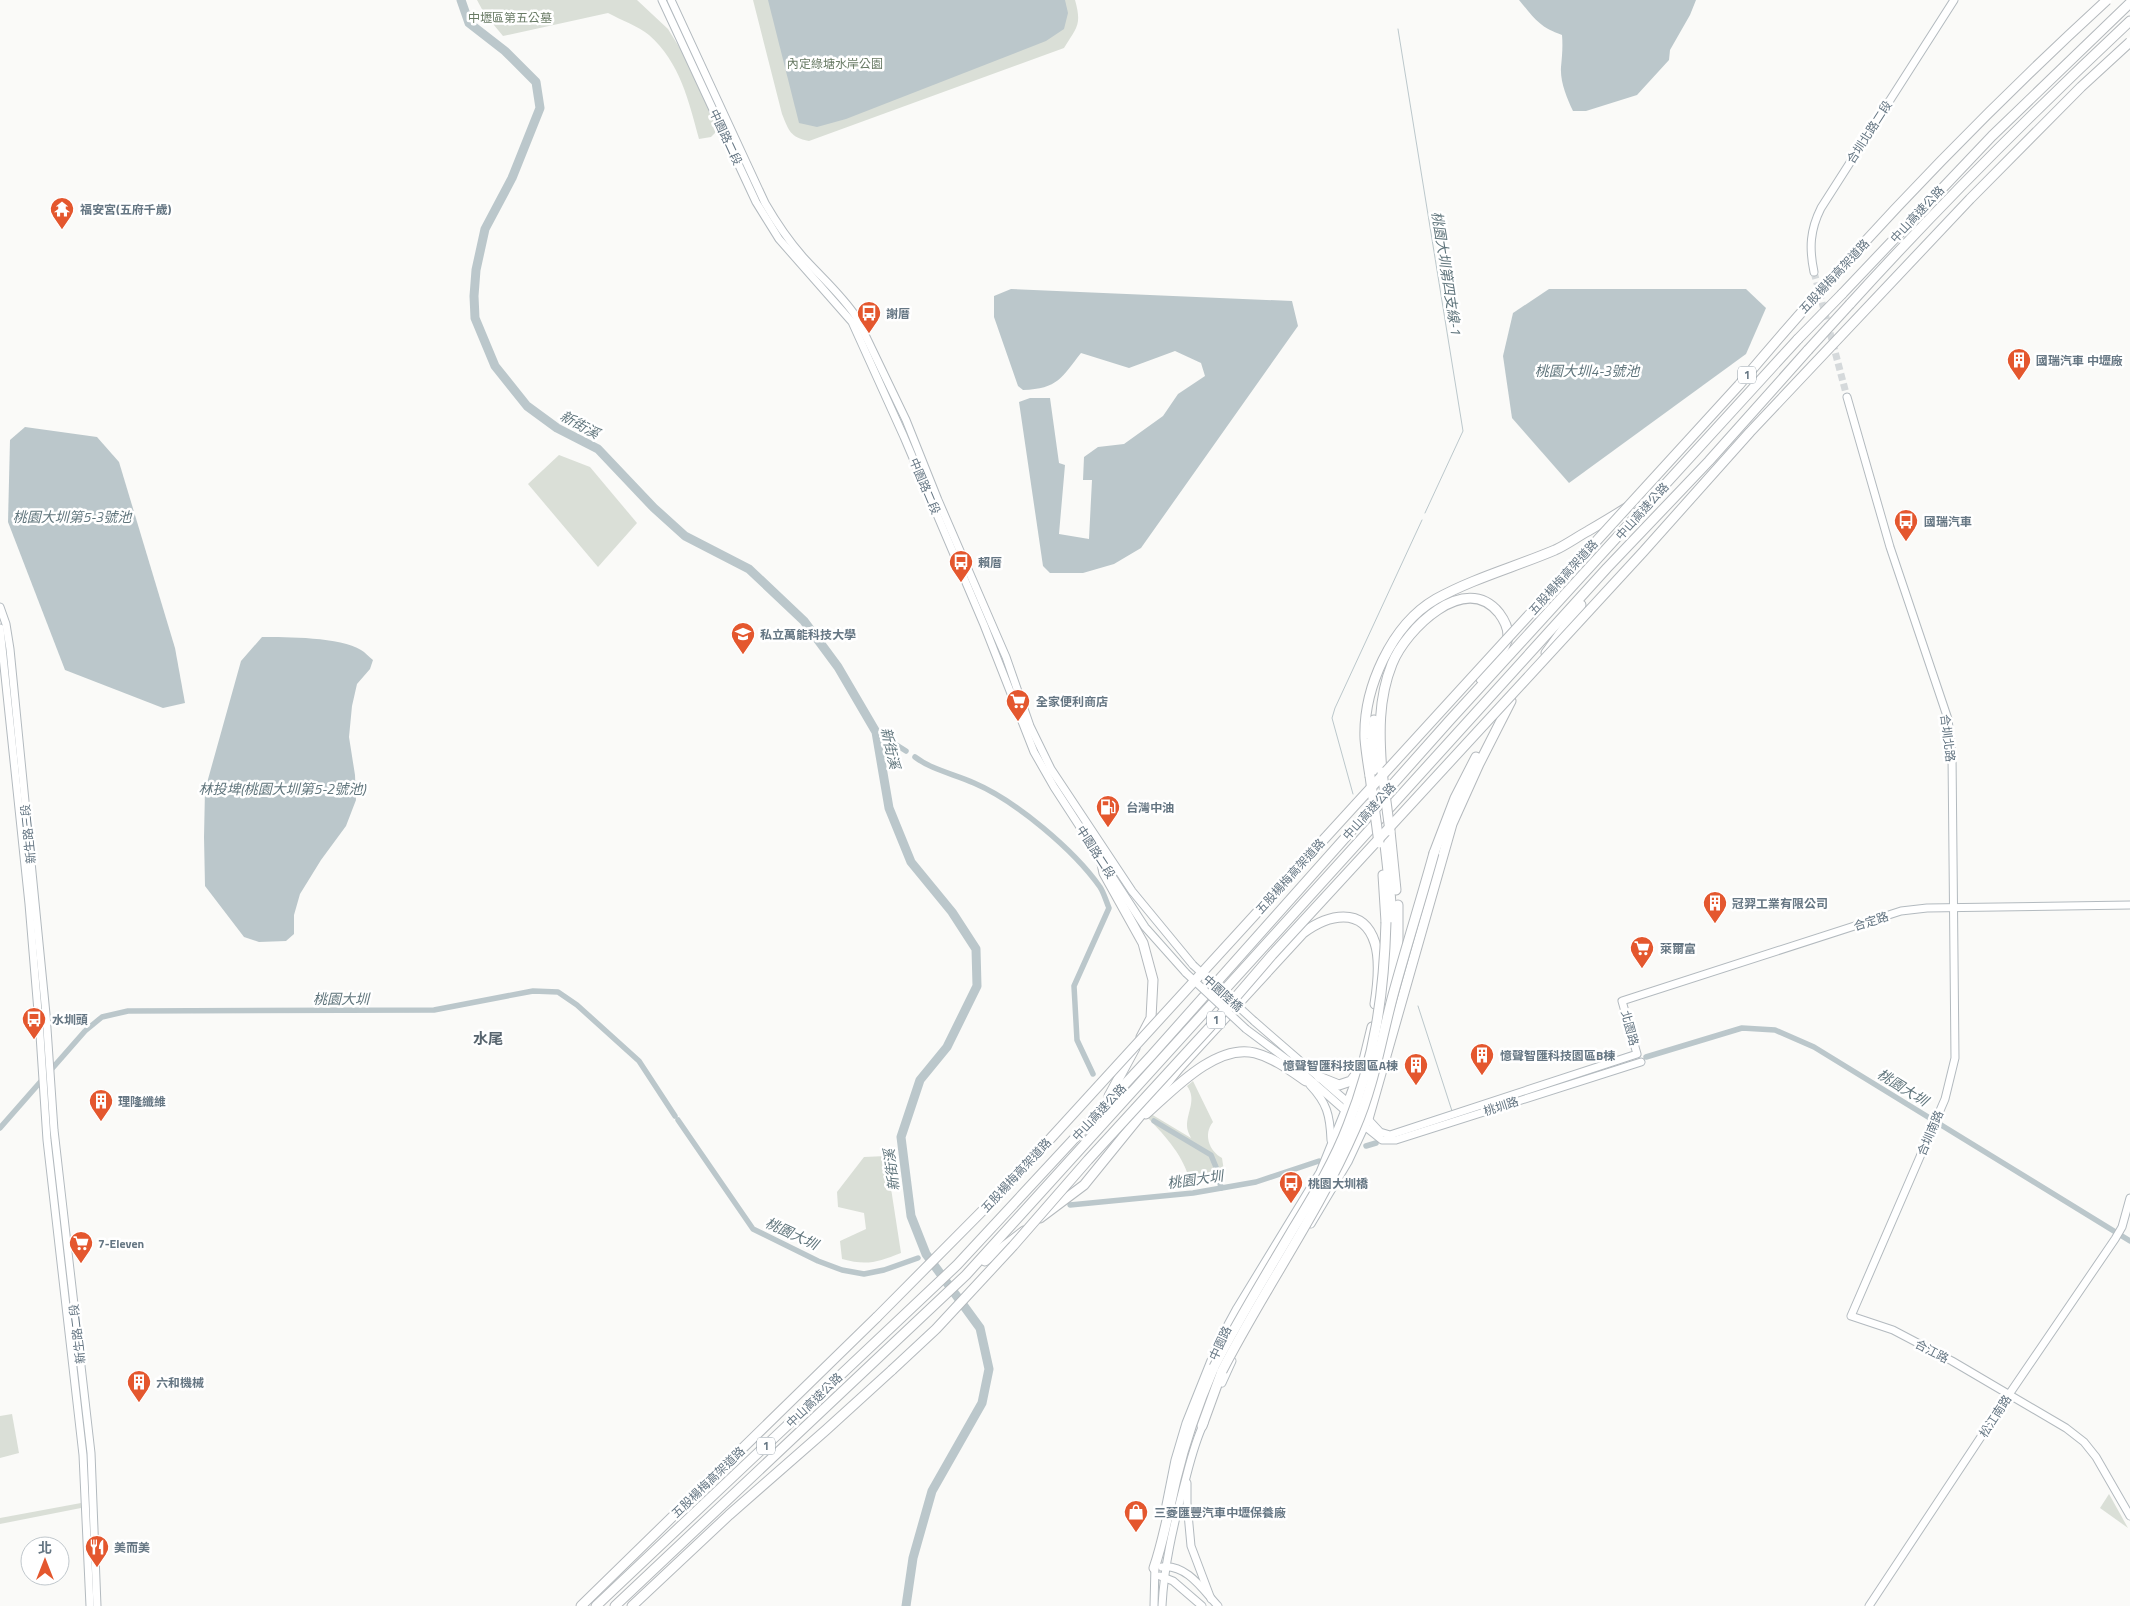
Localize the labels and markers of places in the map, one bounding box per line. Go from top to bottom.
temple icon: 福安宮(五府千歲) [49,196,75,230]
place label: 福安宮(五府千歲) [80,200,172,219]
bus stop icon: 謝厝 [856,300,882,334]
place label: 謝厝 [886,304,910,323]
building icon: 國瑞汽車 中壢廠 [2006,347,2032,381]
place label: 國瑞汽車 中壢廠 [2036,351,2123,370]
bus stop icon: 國瑞汽車 [1893,508,1919,542]
place label: 國瑞汽車 [1924,512,1972,531]
bus stop icon: 賴厝 [948,549,974,583]
place label: 賴厝 [978,553,1002,572]
school or university icon: 私立萬能科技大學 [730,621,756,655]
place label: 私立萬能科技大學 [760,625,856,644]
supermarket icon: 全家便利商店 [1005,688,1031,722]
place label: 全家便利商店 [1036,692,1108,711]
fuel station icon: 台灣中油 [1095,794,1121,828]
place label: 台灣中油 [1126,798,1174,817]
building icon: 冠羿工業有限公司 [1702,890,1728,924]
place label: 冠羿工業有限公司 [1732,894,1828,913]
supermarket icon: 萊爾富 [1629,935,1655,969]
place label: 萊爾富 [1660,939,1696,958]
bus stop icon: 水圳頭 [21,1006,47,1040]
place label: 水圳頭 [52,1010,88,1029]
building icon: 憶聲智匯科技園區B棟 [1469,1042,1495,1076]
place label: 憶聲智匯科技園區B棟 [1500,1046,1615,1065]
building icon: 憶聲智匯科技園區A棟 [1403,1052,1429,1086]
place label: 憶聲智匯科技園區A棟 [1283,1056,1398,1075]
building icon: 理隆纖維 [88,1088,114,1122]
place label: 理隆纖維 [118,1092,166,1111]
bus stop icon: 桃園大圳橋 [1278,1170,1304,1204]
place label: 桃園大圳橋 [1308,1174,1369,1193]
supermarket icon: 7-Eleven [68,1230,94,1264]
place label: 7-Eleven [98,1234,144,1253]
building icon: 六和機械 [126,1369,152,1403]
place label: 六和機械 [156,1373,204,1392]
shop icon: 三菱匯豐汽車中壢保養廠 [1123,1499,1149,1533]
place label: 三菱匯豐汽車中壢保養廠 [1154,1503,1286,1522]
restaurant icon: 美而美 [84,1534,110,1568]
place label: 美而美 [114,1538,150,1557]

